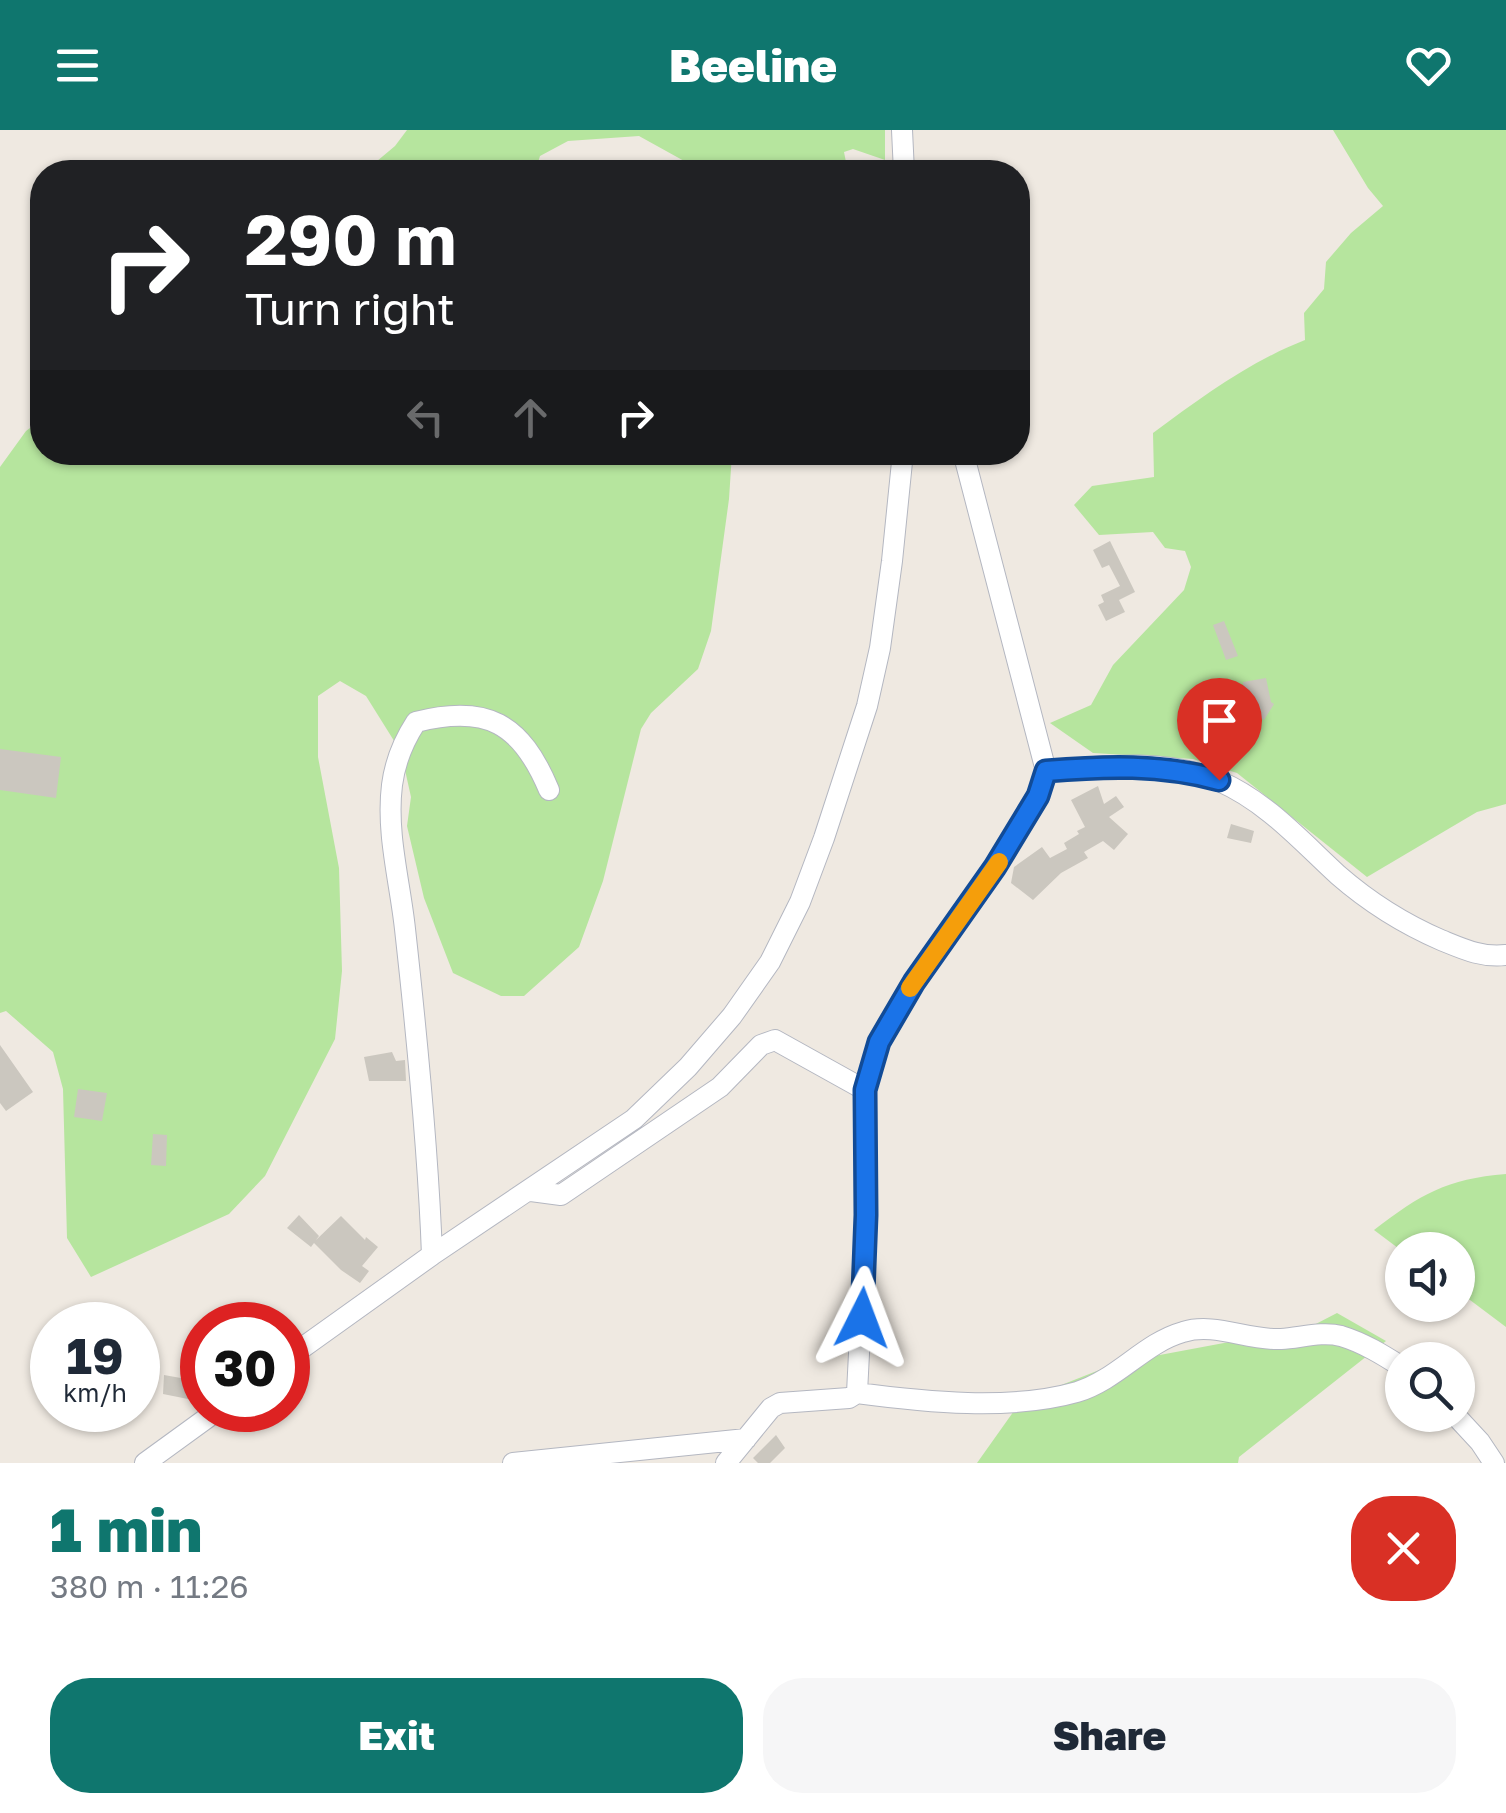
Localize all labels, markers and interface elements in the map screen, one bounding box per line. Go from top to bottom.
icon: menu [50,38,105,93]
text: Beeline [669,38,837,92]
icon: heart [1401,38,1456,93]
text: 290 m [245,196,456,280]
icon: right [80,200,210,330]
text: Turn right [245,281,455,335]
icon: left [398,390,453,445]
icon: ahead [503,390,558,445]
icon: right [608,390,663,445]
pin [1177,678,1262,781]
icon: arrive [1192,693,1247,748]
map controls [1385,1232,1475,1432]
button: sound [1385,1232,1475,1322]
position arrow [810,1266,914,1370]
speed limit sign: 30 [180,1302,310,1432]
text: 19 [66,1325,124,1385]
button: search [1385,1342,1475,1432]
text: km/h [63,1377,127,1408]
text: 1 min [50,1493,202,1565]
button: close [1351,1496,1456,1601]
text: 380 m · 11:26 [50,1567,249,1605]
button: Exit [50,1678,743,1793]
button: Share [763,1678,1456,1793]

